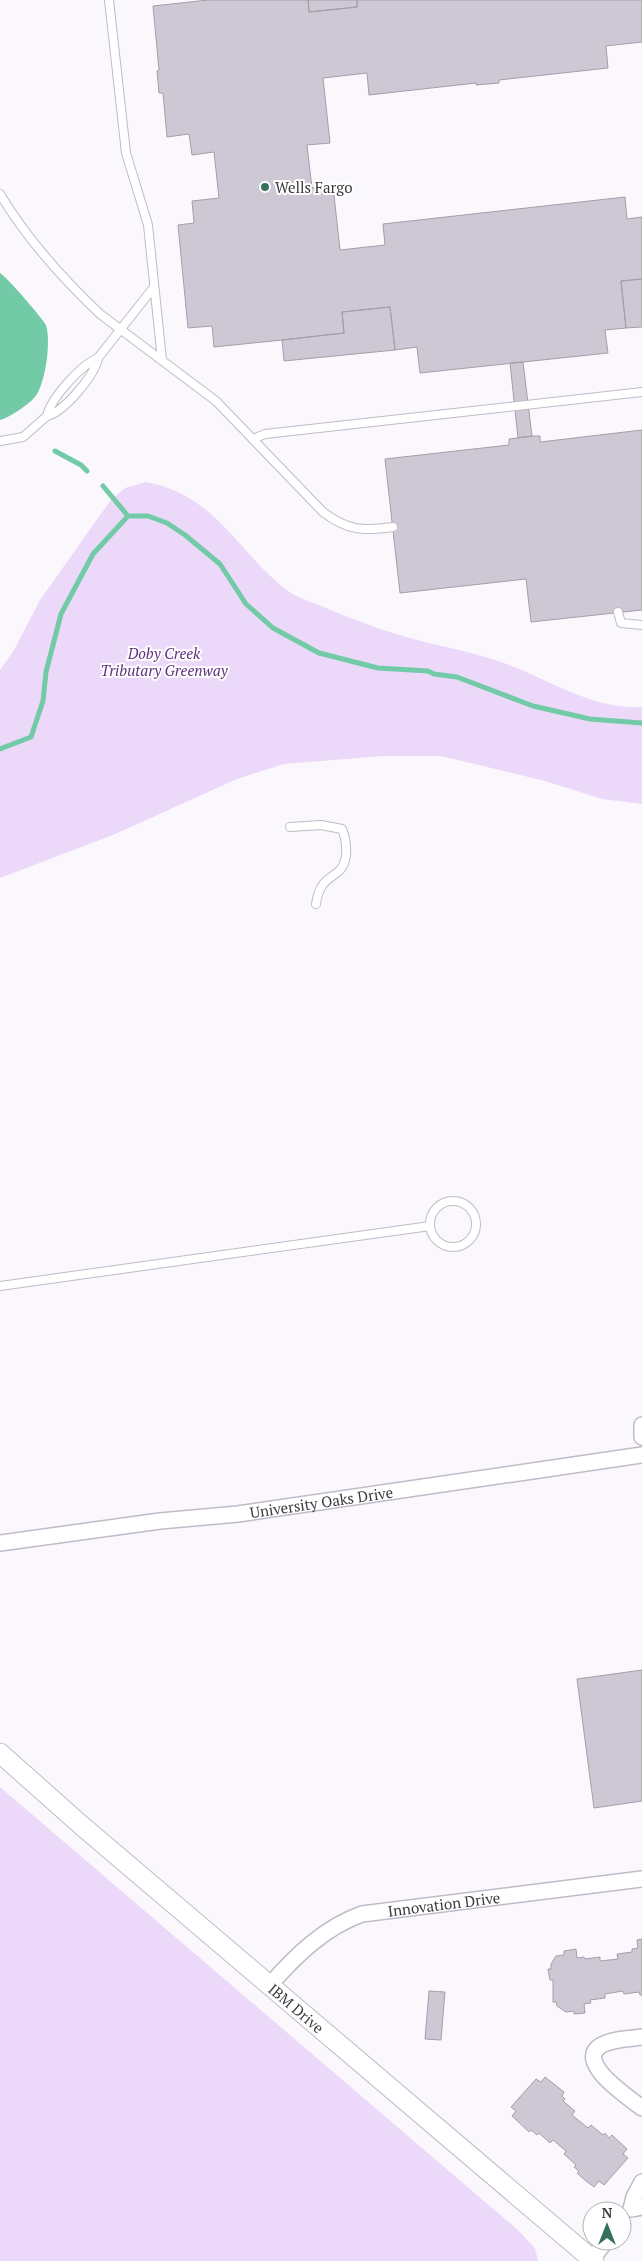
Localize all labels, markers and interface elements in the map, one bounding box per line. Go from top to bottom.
place label: Wells Fargo [275,177,352,197]
marker: Wells Fargo [259,181,271,193]
park label: Doby Creek Tributary Greenway [100,643,229,680]
street label: University Oaks Drive [248,1482,394,1522]
street label: Innovation Drive [386,1887,501,1921]
street label: IBM Drive [264,1979,328,2037]
north arrow [582,2201,632,2251]
text: N [602,2203,613,2222]

